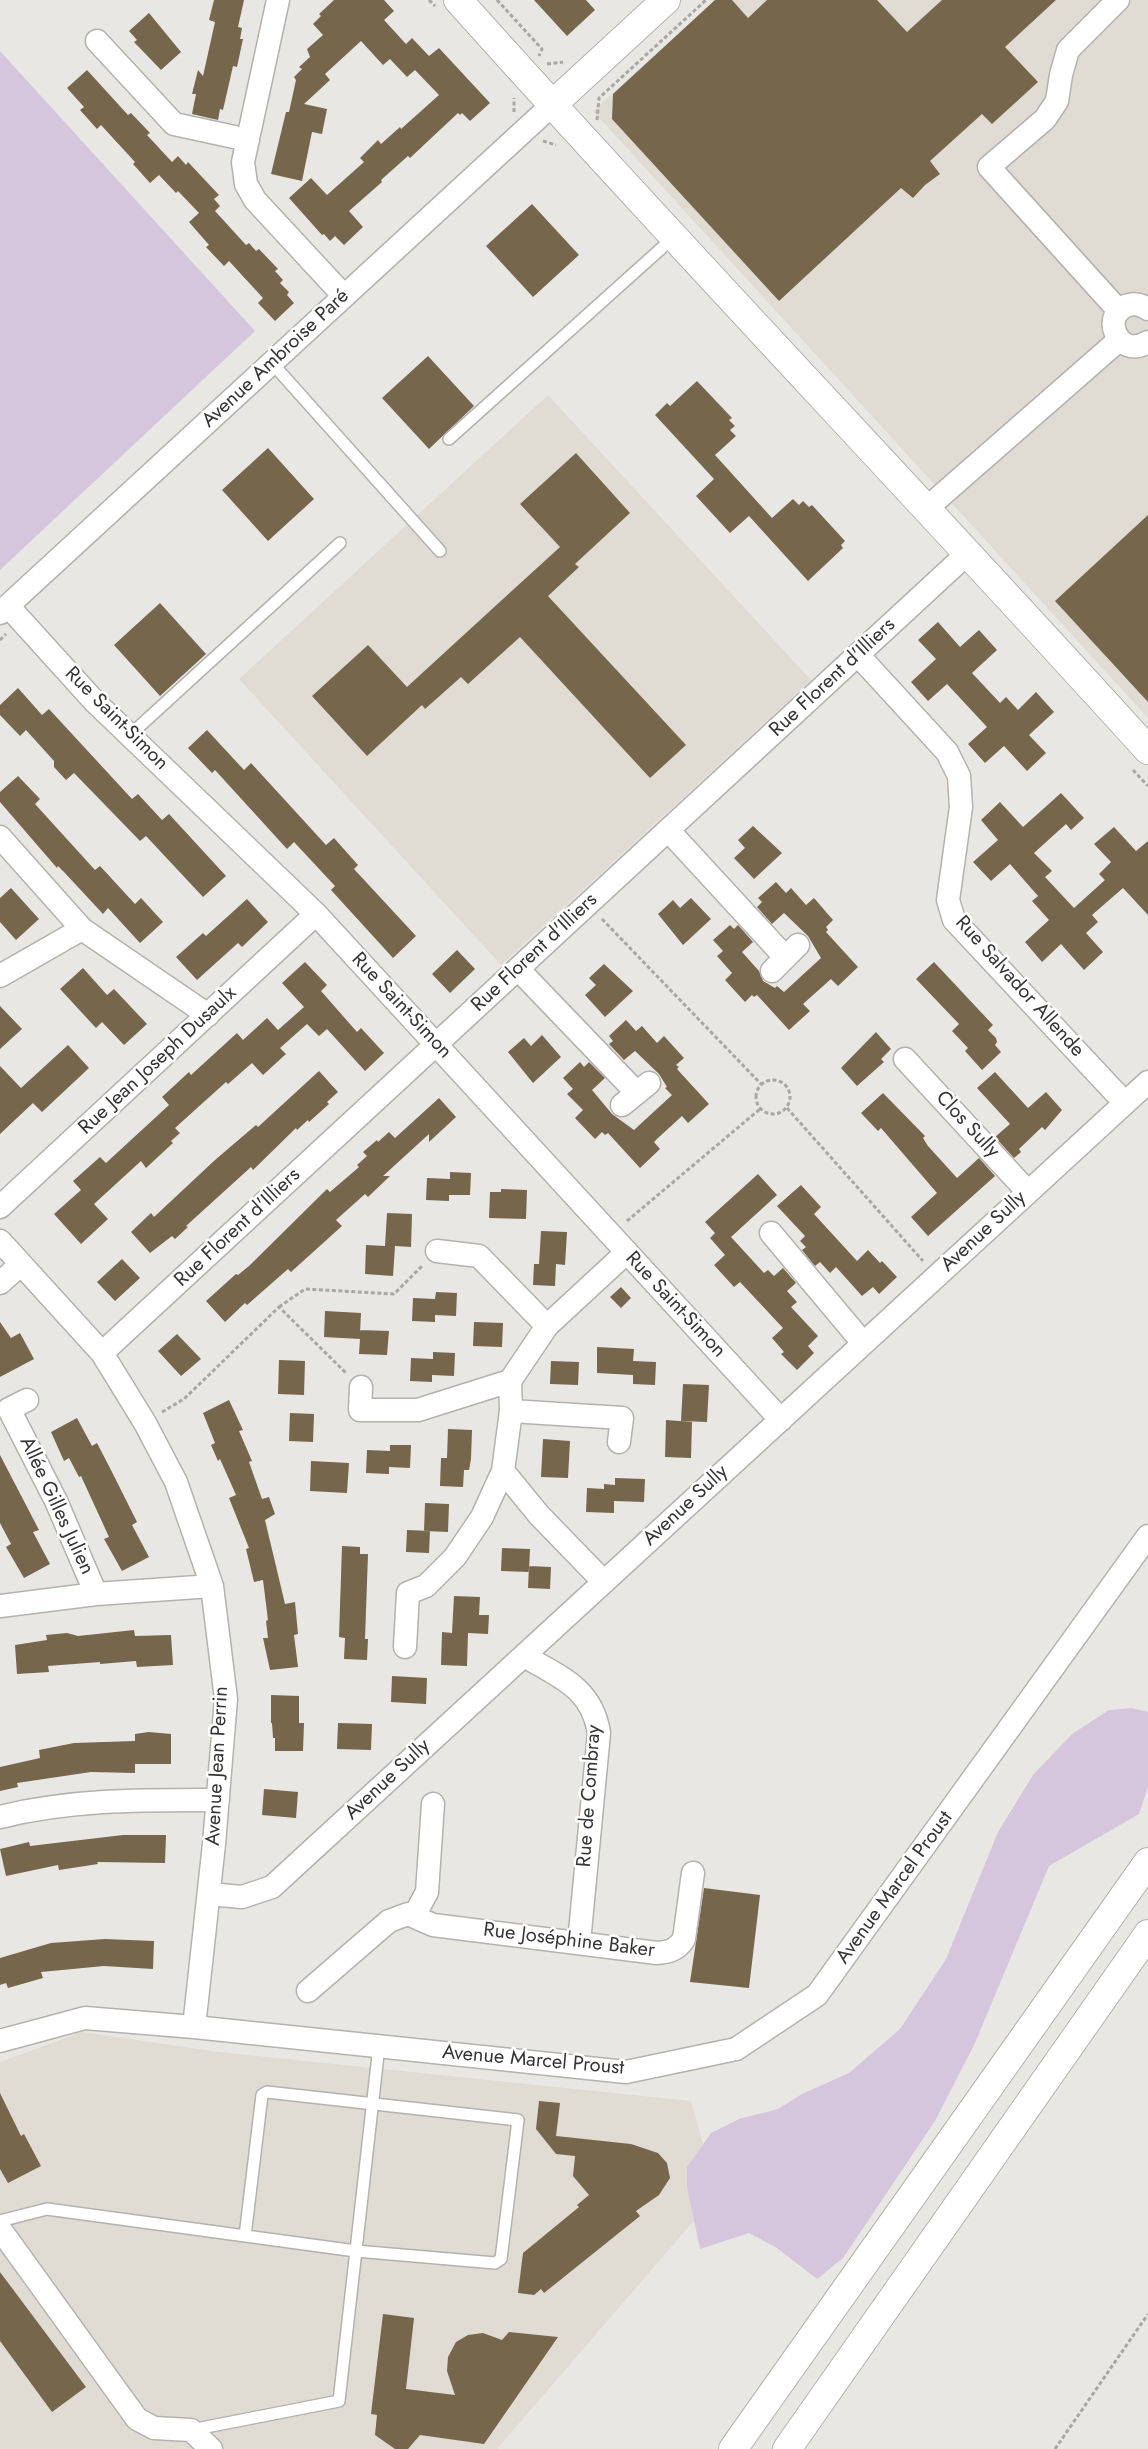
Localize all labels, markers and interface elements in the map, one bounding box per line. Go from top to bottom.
street label: Avenue Ambroise Paré [197,285,355,433]
street label: Rue Florent d'Illiers [765,614,901,742]
street label: Rue Saint-Simon [59,662,173,776]
street label: Rue Florent d'Illiers [467,889,603,1017]
street label: Rue Salvador Allende [949,911,1089,1063]
street label: Rue Saint-Simon [346,948,456,1064]
street label: Rue Jean Joseph Dusaulx [74,982,242,1140]
street label: Clos Sully [930,1087,1004,1163]
street label: Rue Florent d'Illiers [170,1164,306,1292]
street label: Avenue Sully [936,1186,1032,1278]
street label: Rue Saint-Simon [620,1247,730,1363]
street label: Allée Gilles Julien [14,1433,98,1579]
street label: Avenue Sully [638,1460,734,1552]
street label: Avenue Jean Perrin [202,1686,234,1846]
street label: Rue de Combray [573,1724,607,1868]
street label: Avenue Sully [340,1734,436,1826]
street label: Avenue Marcel Proust [832,1807,958,1969]
street label: Rue Joséphine Baker [482,1919,656,1963]
street label: Avenue Marcel Proust [441,2041,625,2081]

